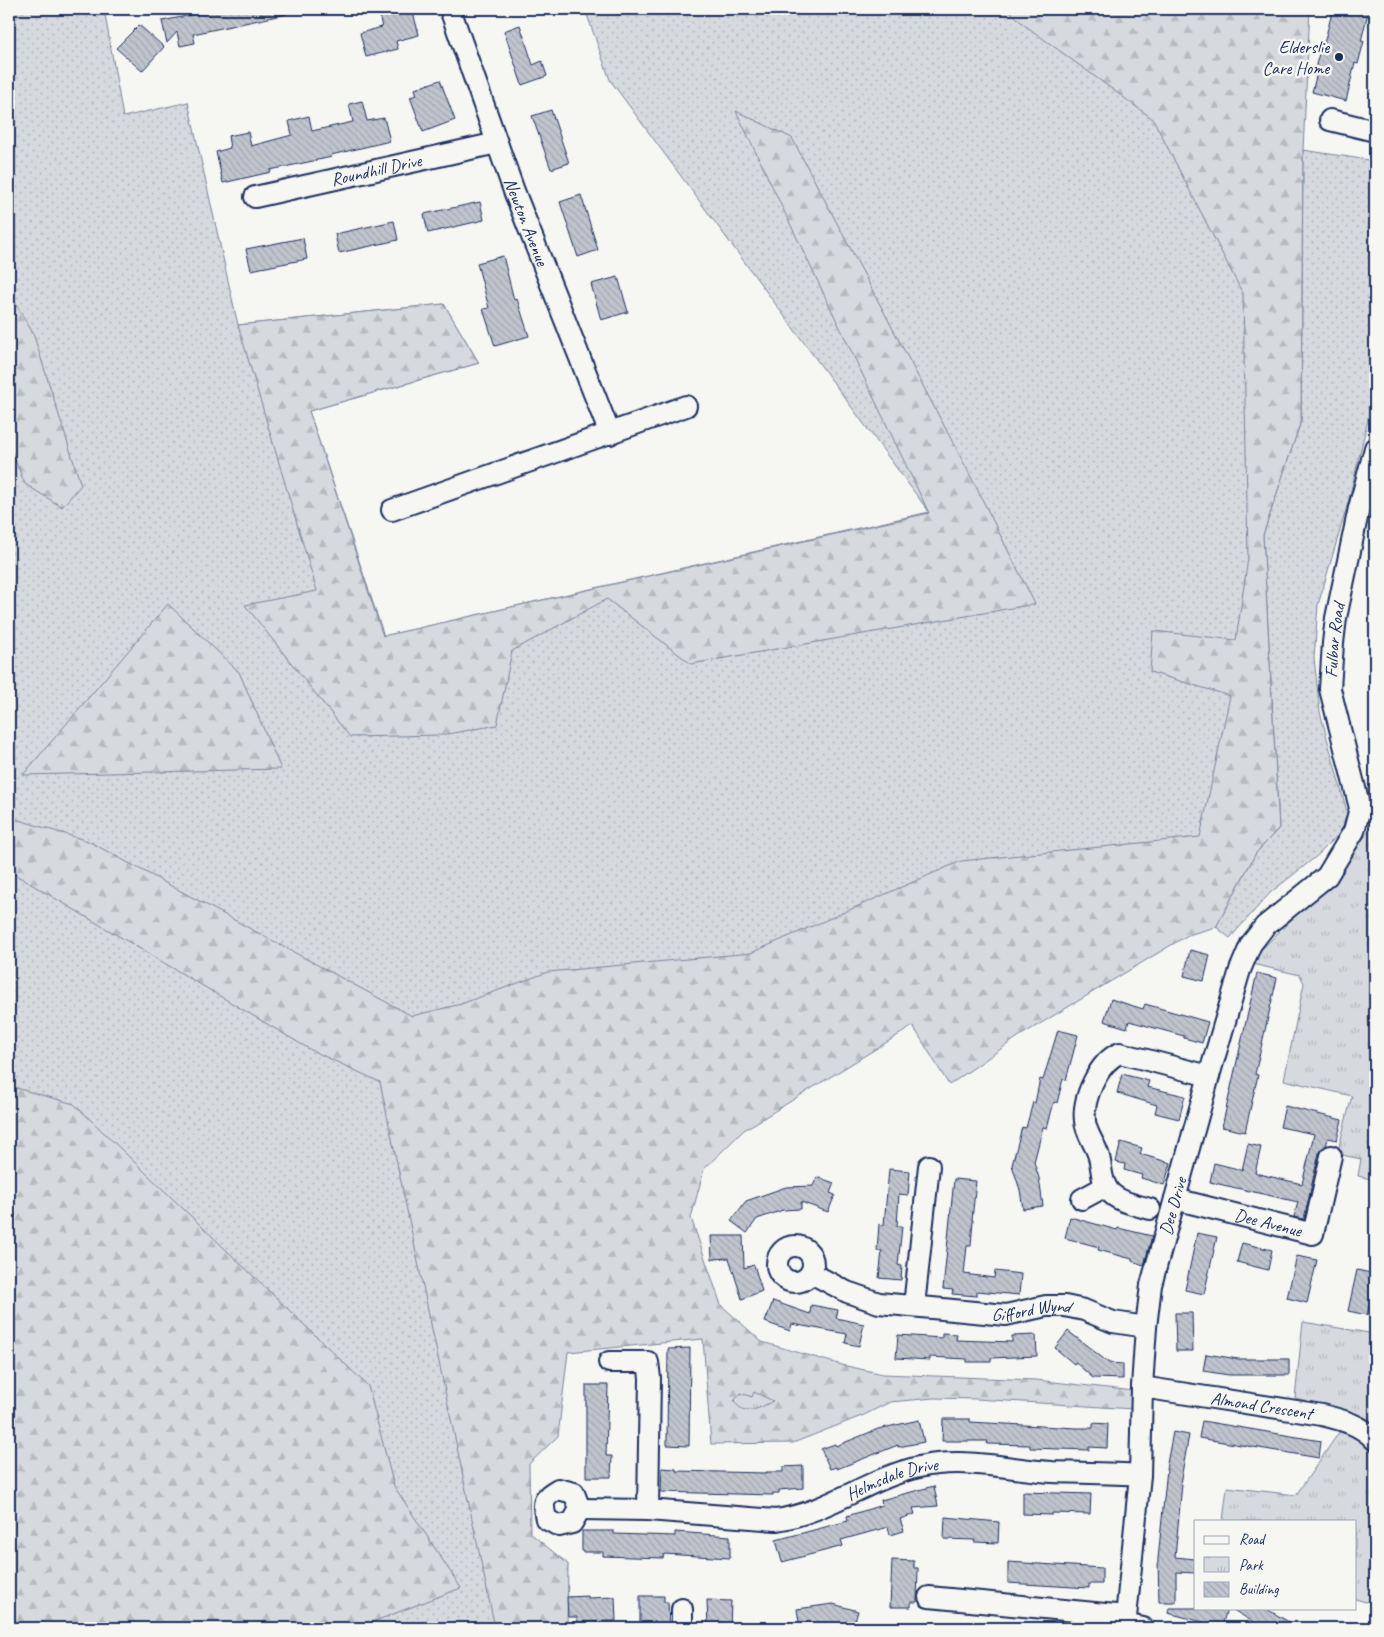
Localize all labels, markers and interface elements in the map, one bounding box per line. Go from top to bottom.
place label: Elderslie Care Home [1263,36,1330,79]
marker: Elderslie Care Home [1333,51,1345,63]
street label: Roundhill Drive [329,149,424,191]
street label: Newton Avenue [499,175,554,270]
street label: Fulbar Road [1320,598,1350,678]
street label: Dee Drive [1154,1174,1192,1237]
street label: Dee Avenue [1232,1204,1305,1242]
street label: Gifford Wynd [991,1294,1076,1326]
street label: Almond Crescent [1209,1387,1317,1425]
street label: Helmsdale Drive [842,1453,940,1505]
legend [1194,1520,1356,1610]
text: Road [1239,1530,1266,1549]
text: Park [1239,1556,1264,1575]
text: Building [1239,1580,1279,1599]

